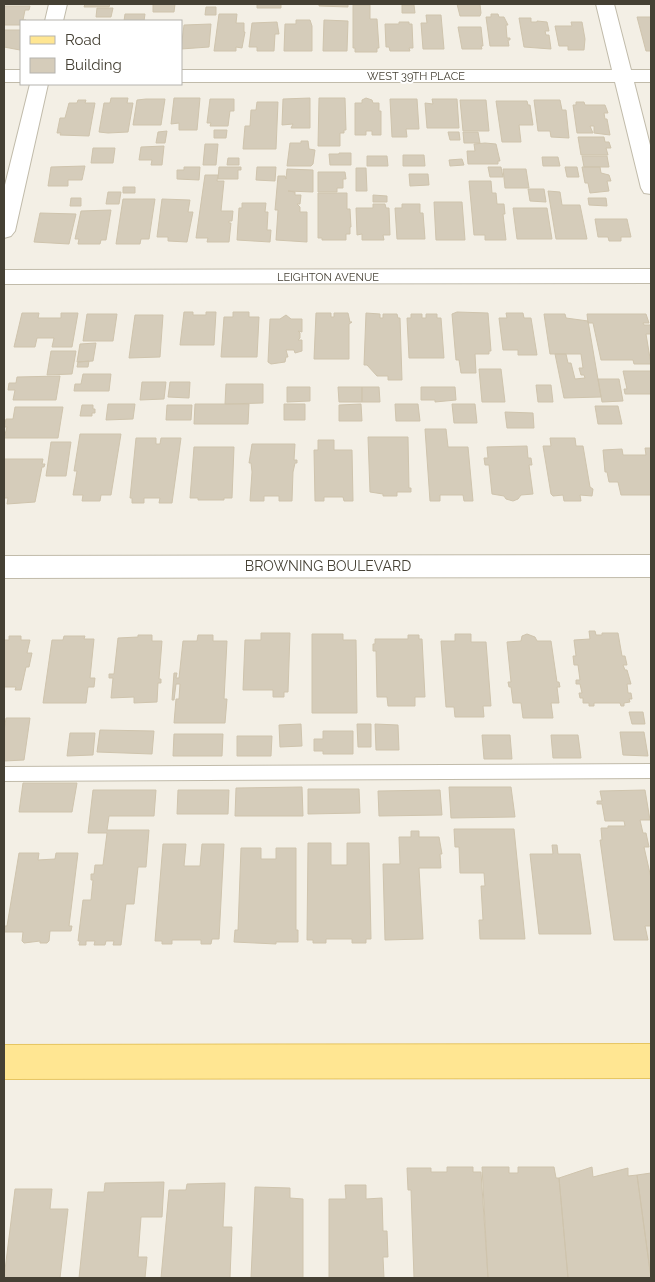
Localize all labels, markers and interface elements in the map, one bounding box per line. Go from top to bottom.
legend [20,20,182,85]
text: Road [65,31,101,49]
text: Building [65,56,122,74]
street label: WEST 39TH PLACE [367,70,465,83]
street label: LEIGHTON AVENUE [277,271,379,284]
street label: BROWNING BOULEVARD [245,558,411,574]

